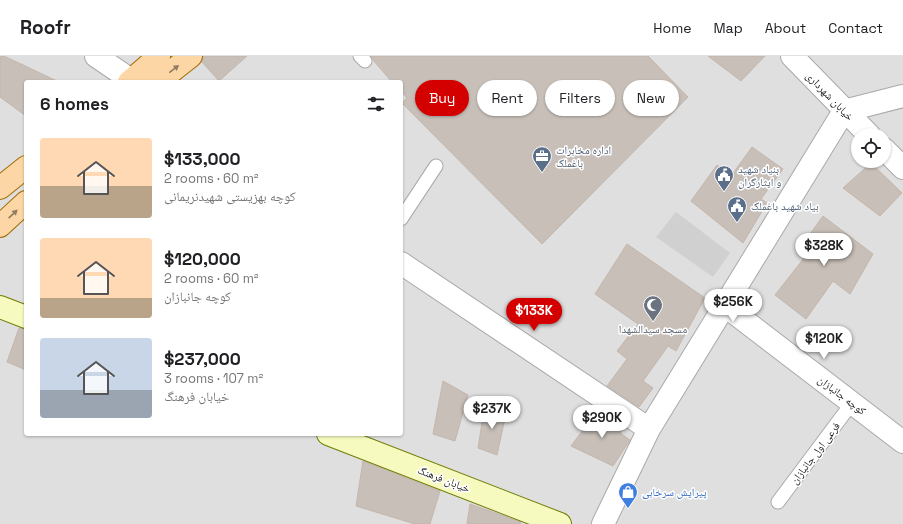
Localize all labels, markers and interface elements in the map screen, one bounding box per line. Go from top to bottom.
text: Roofr [20,15,71,40]
text: Home [653,19,691,37]
text: Map [713,19,743,37]
text: About [765,19,806,37]
text: Contact [828,19,883,37]
one-way arrow [169,65,180,73]
street label: خیابان شهرداری [803,69,857,123]
chip: Buy [415,80,469,116]
chip: Rent [477,80,537,116]
chip: Filters [545,80,615,116]
chip: New [623,80,679,116]
text: 6 homes [40,93,109,115]
icon: filters [365,93,387,115]
map controls [851,128,891,168]
button: locate [851,128,891,168]
place label: اداره مخابرات باغملک [556,143,611,170]
office icon: اداره مخابرات باغملک [531,145,553,173]
text: $133,000 [164,148,241,170]
icon: home [72,154,120,202]
place label: بنیاد شهید و ایثارگران [738,162,781,189]
public building icon: بنیاد شهید و ایثارگران [713,164,735,192]
text: 2 rooms · 60 m² [164,170,259,187]
text: کوچه بهزیستی شهیدنریمانی [164,188,296,205]
public building icon: بیاد شهید باغملک [726,195,748,223]
place label: بیاد شهید باغملک [751,199,819,213]
one-way arrow [8,209,18,219]
pin: $328K [796,233,852,267]
text: $328K [804,237,844,254]
text: $120,000 [164,248,241,270]
icon: home [72,254,120,302]
text: 2 rooms · 60 m² [164,270,259,287]
text: کوچه جانبازان [164,288,231,305]
pin: $256K [705,289,761,323]
text: $256K [713,293,753,310]
mosque icon: مسجد سیدالشهدا [642,294,664,322]
pin: $133K [506,298,562,332]
text: $133K [515,302,553,319]
place label: مسجد سیدالشهدا [619,322,687,336]
pin: $120K [796,326,852,360]
text: $120K [805,330,843,347]
text: $237,000 [164,348,241,370]
icon: home [72,354,120,402]
text: 3 rooms · 107 m² [164,370,263,387]
street label: کوچه جانبازان [815,372,869,418]
text: خیابان فرهنگ [164,388,229,405]
pin: $237K [464,396,520,430]
text: $237K [473,400,511,417]
pin: $290K [574,405,630,439]
text: $290K [582,409,622,426]
street label: فرعی اول جانبازان [787,419,843,487]
street label: خیابان فرهنگ [416,463,472,495]
shop icon: پیرایش سرخابی [617,481,639,509]
place label: پیرایش سرخابی [642,485,707,499]

